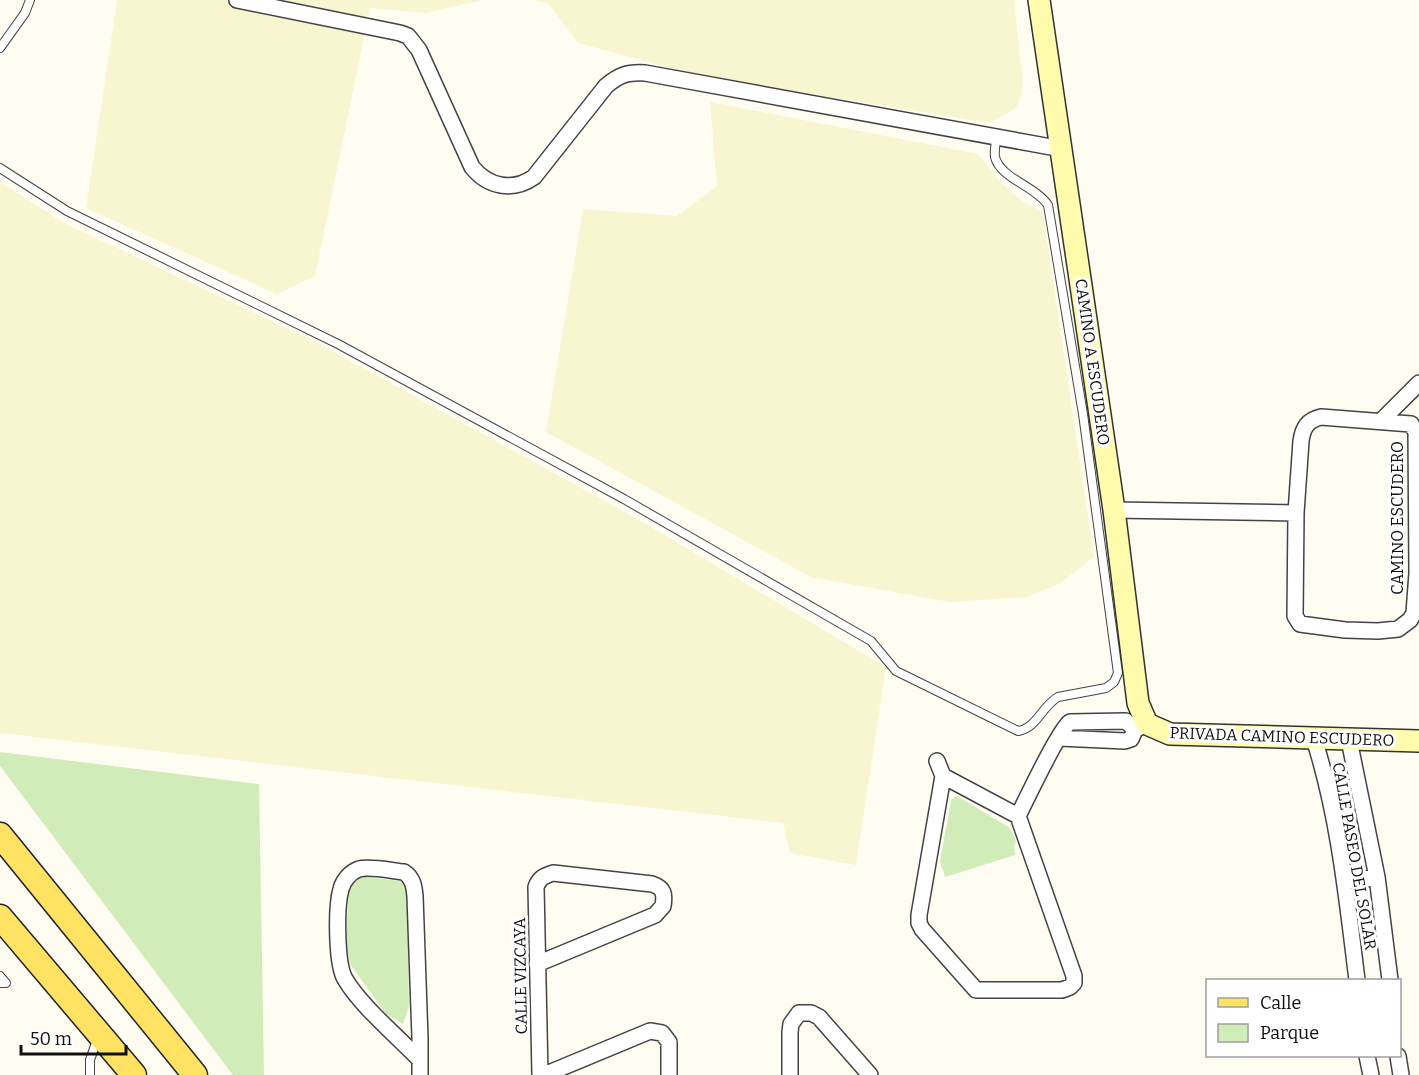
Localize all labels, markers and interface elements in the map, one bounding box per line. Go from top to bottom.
street label: CAMINO A ESCUDERO [1071,277,1114,447]
street label: CAMINO ESCUDERO [1388,441,1407,595]
street label: PRIVADA CAMINO ESCUDERO [1169,723,1395,750]
street label: CALLE PASEO DEL SOLAR [1329,761,1380,952]
street label: CALLE VIZCAYA [510,917,531,1035]
legend [1206,979,1401,1057]
text: Calle [1260,992,1301,1014]
scale bar [21,1018,126,1056]
text: Parque [1260,1022,1319,1044]
text: 50 m [30,1028,72,1050]

